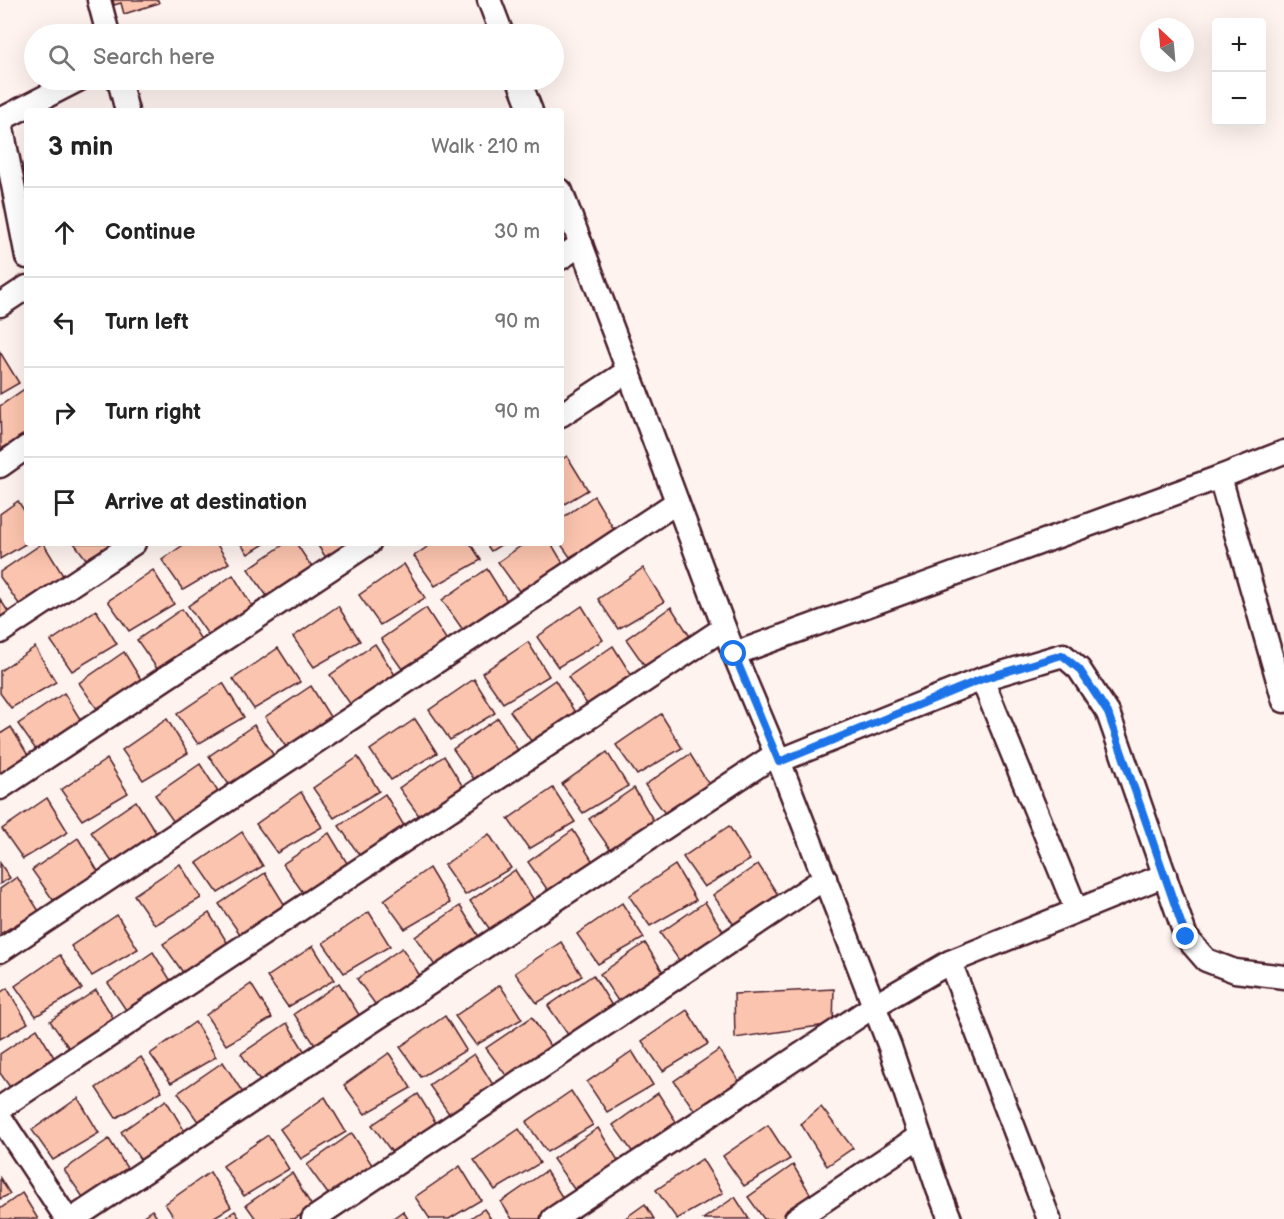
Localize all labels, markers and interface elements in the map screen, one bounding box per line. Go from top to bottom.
north arrow [1140,18,1194,72]
map controls [1212,18,1266,126]
button: + [1212,18,1266,72]
search box [24,24,564,90]
icon: search [45,41,78,74]
text: Search here [93,44,215,71]
button: − [1212,72,1266,126]
text: 3 min [48,132,113,163]
text: Walk · 210 m [431,135,540,159]
icon: ahead [48,216,81,249]
text: Continue [105,219,195,246]
text: 30 m [494,220,540,244]
icon: left [48,306,81,339]
text: Turn left [105,309,189,336]
text: 90 m [495,310,540,334]
icon: right [48,396,81,429]
text: Turn right [105,399,201,426]
text: 90 m [495,400,540,424]
icon: arrive [48,486,81,519]
text: Arrive at destination [105,489,307,516]
route start [720,640,746,666]
route end [1172,923,1198,949]

